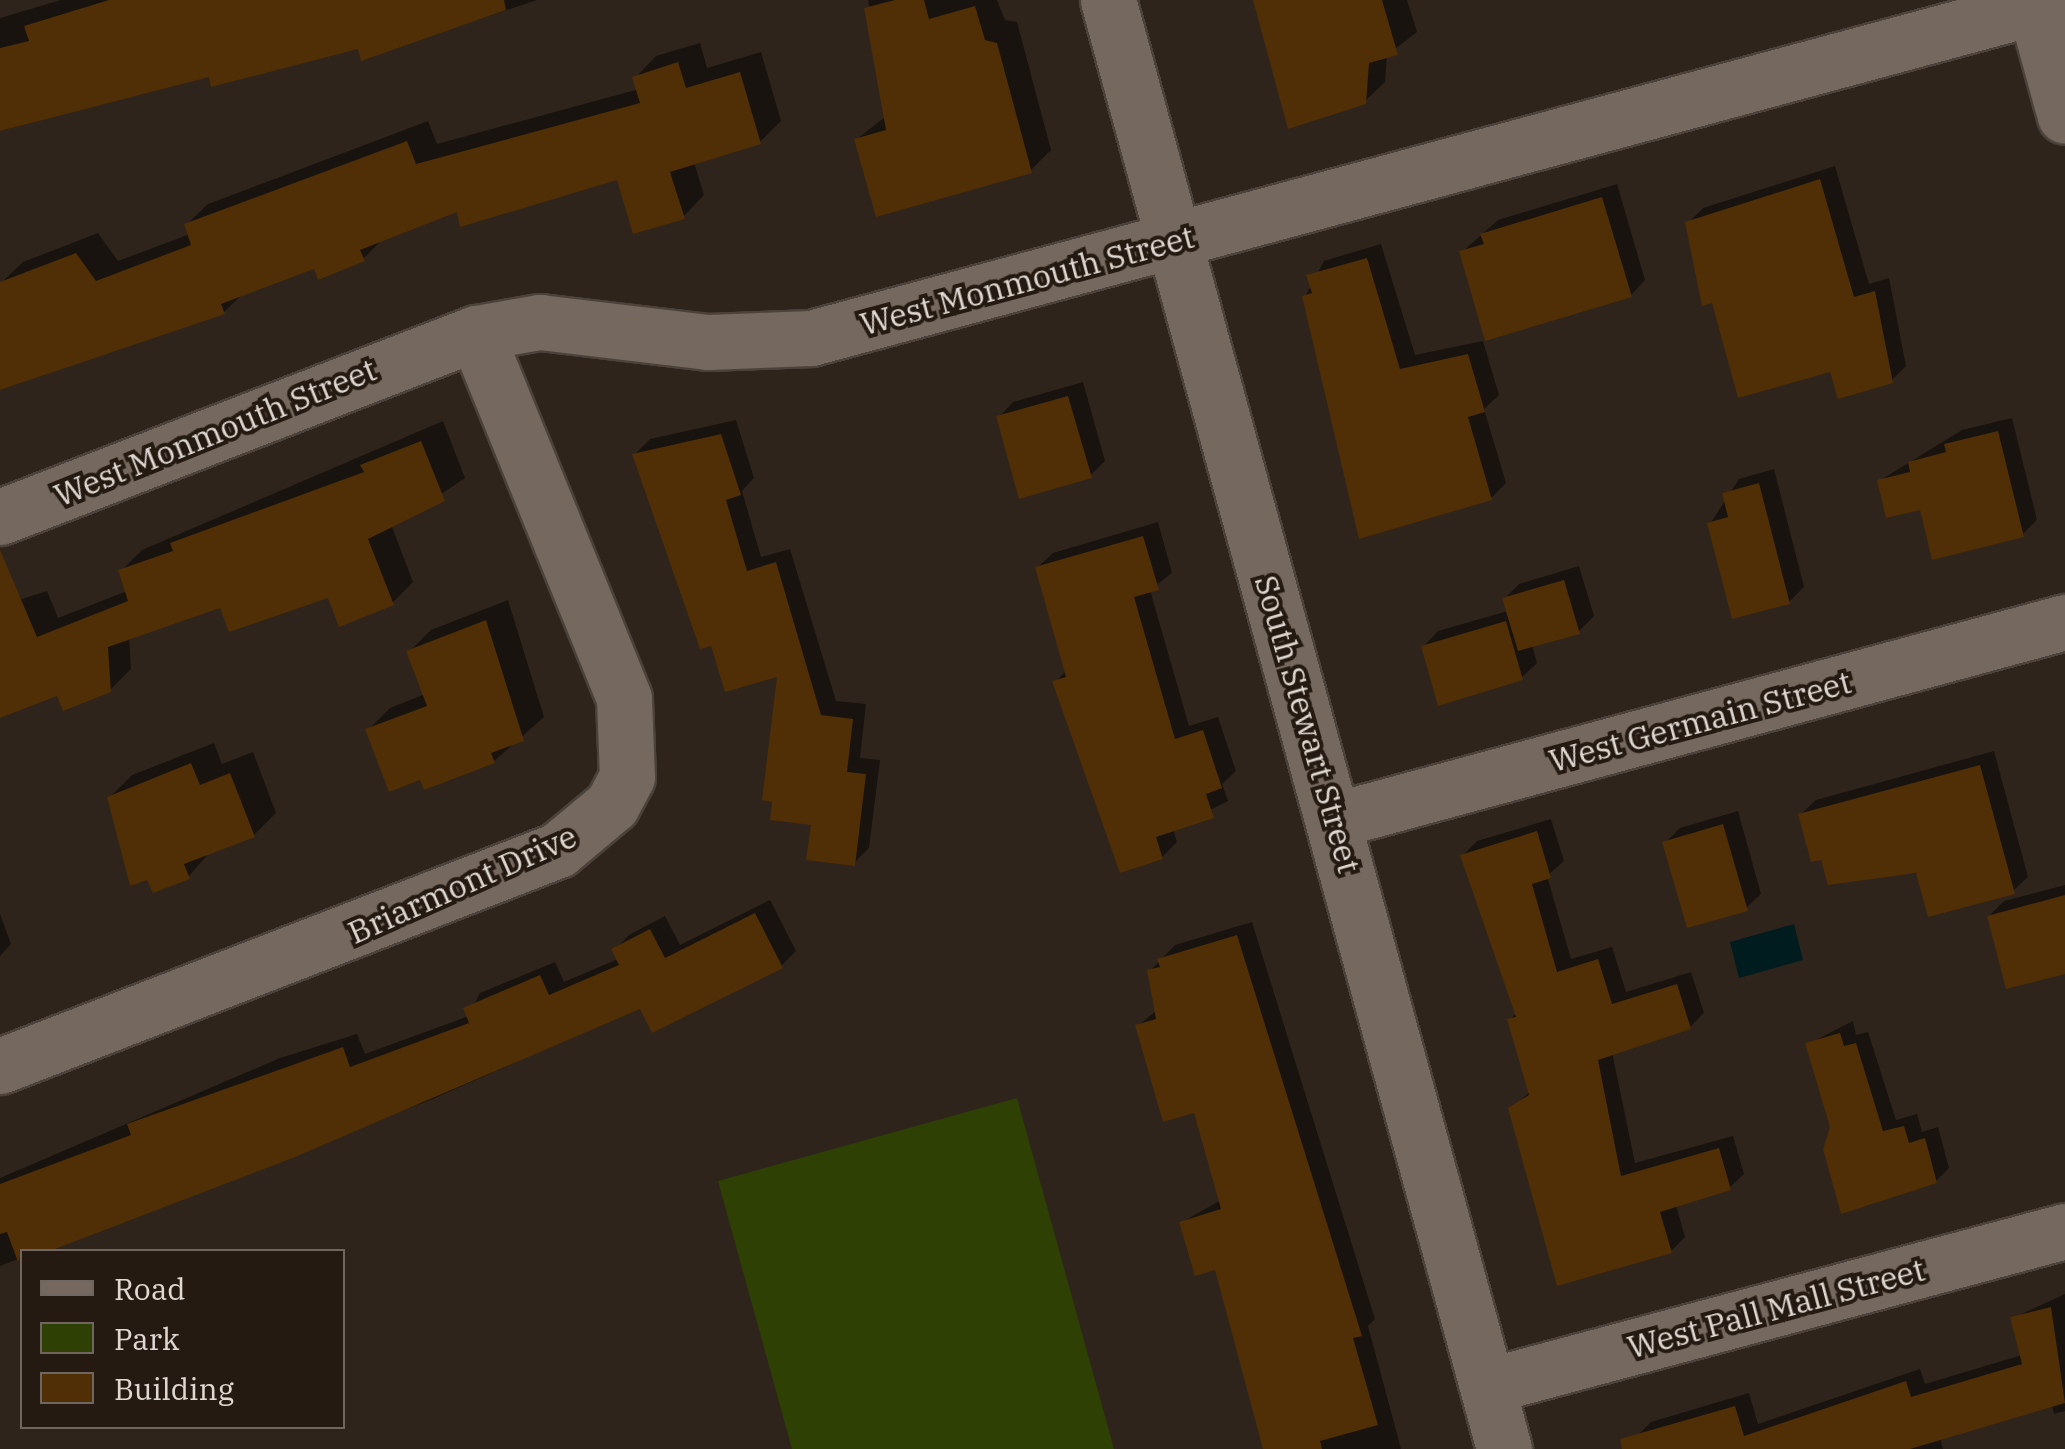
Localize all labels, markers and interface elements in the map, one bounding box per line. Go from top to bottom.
street label: West Monmouth Street [856,217,1198,343]
street label: West Monmouth Street [48,350,382,514]
street label: South Stewart Street [1247,571,1369,877]
street label: West Germain Street [1545,662,1855,780]
street label: Briarmont Drive [342,816,582,952]
legend [20,1249,345,1429]
street label: West Pall Mall Street [1623,1250,1929,1366]
text: Road [114,1269,186,1308]
text: Park [114,1319,180,1358]
text: Building [114,1369,234,1408]

